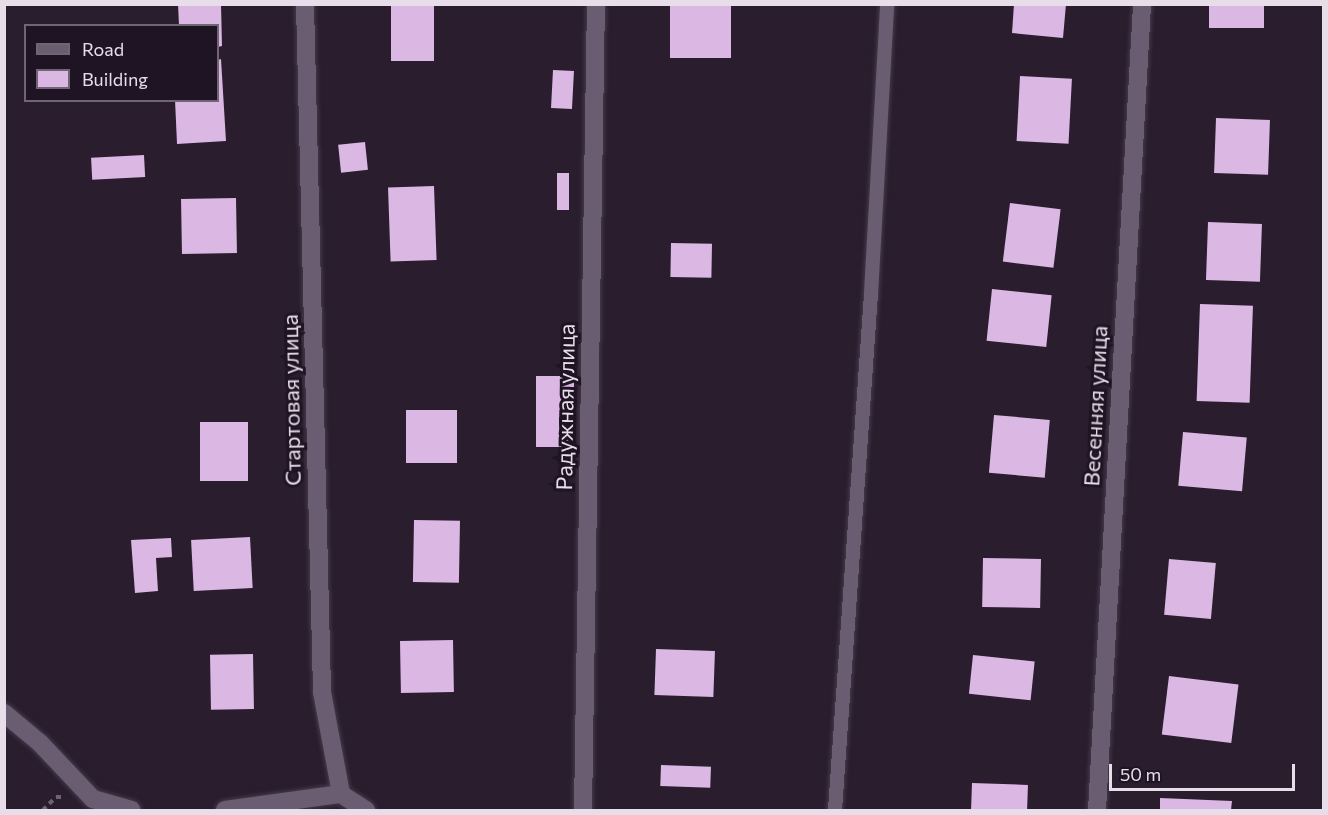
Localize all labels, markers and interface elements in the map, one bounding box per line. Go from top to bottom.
legend [24,24,219,102]
text: Road [82,38,124,60]
text: Building [82,68,148,90]
street label: Стартовая улица [276,314,306,486]
street label: Радужная улица [550,323,580,491]
street label: Весенняя улица [1078,325,1112,487]
scale bar [1112,752,1298,790]
text: 50 m [1120,763,1161,785]

